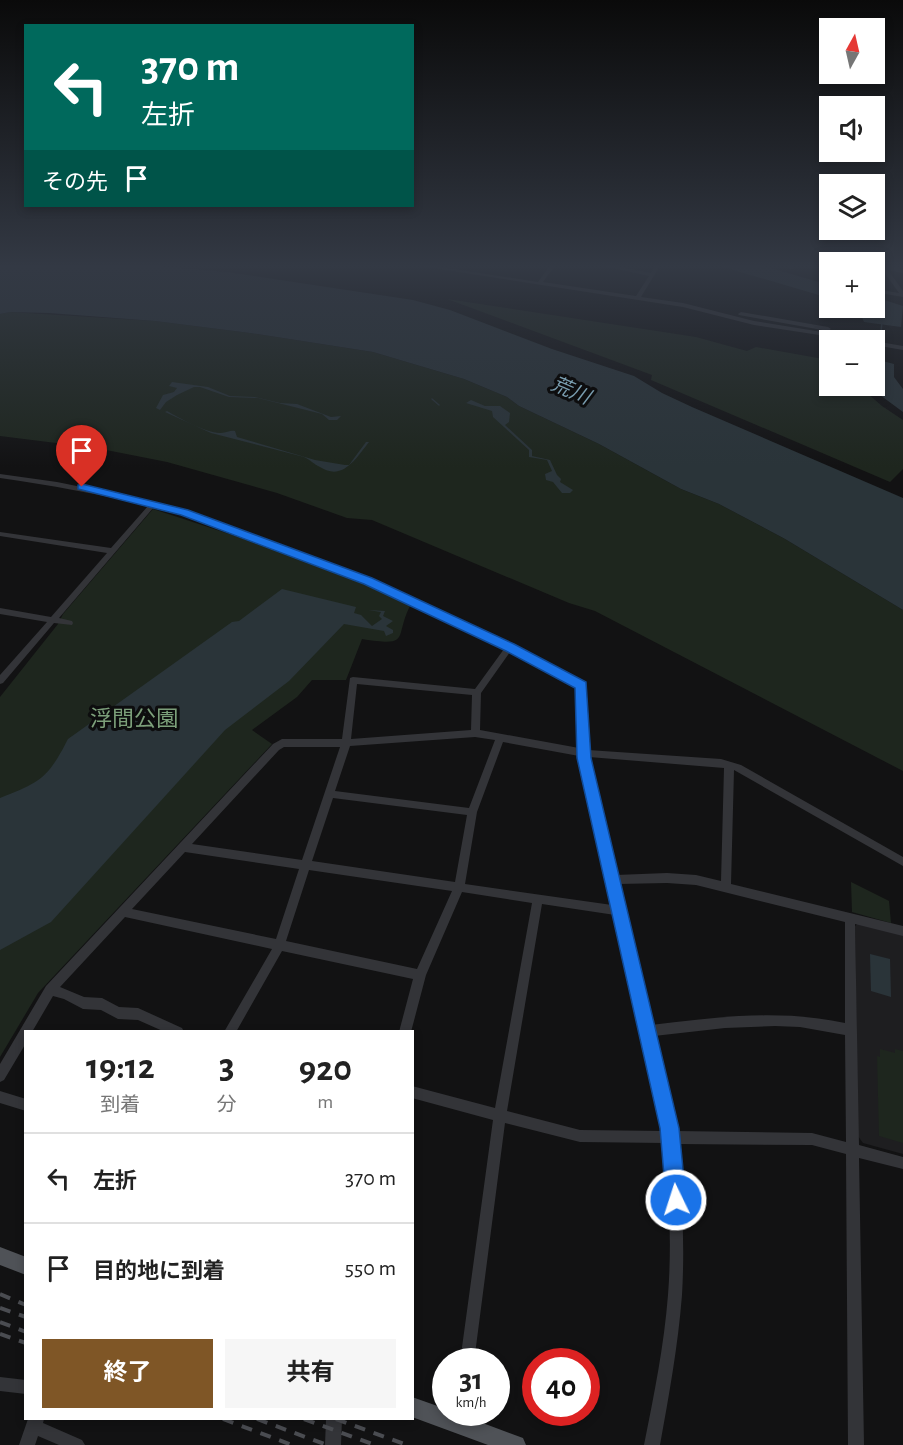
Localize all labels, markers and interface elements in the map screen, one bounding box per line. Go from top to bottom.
north arrow [819,18,885,84]
map controls [819,18,885,396]
text: 370 m [141,46,239,88]
icon: left [42,48,120,126]
button: sound [819,96,885,162]
text: 左折 [141,102,195,129]
icon: arrive [120,162,153,195]
text: その先 [42,171,108,193]
button: layers [819,174,885,240]
button: + [819,252,885,318]
button: − [819,330,885,396]
water label: 荒川 [548,373,595,409]
pin [56,425,107,487]
icon: arrive [65,434,98,467]
park label: 浮間公園 [90,707,178,730]
text: 19:12 [86,1049,155,1085]
text: 3 [219,1049,234,1085]
text: 920 [299,1051,352,1087]
text: m [317,1092,333,1112]
text: 到着 [100,1095,140,1115]
text: 分 [217,1095,237,1115]
icon: left [42,1162,75,1195]
text: 370 m [345,1167,396,1189]
position arrow [644,1168,708,1232]
text: 左折 [93,1170,137,1192]
icon: arrive [42,1252,75,1285]
text: 550 m [345,1257,396,1279]
text: 目的地に到着 [93,1260,225,1282]
button: 終了 [42,1339,213,1408]
button: 共有 [225,1339,396,1408]
speed limit sign: 40 [522,1348,600,1426]
text: 31 [459,1365,483,1395]
text: km/h [456,1395,486,1410]

